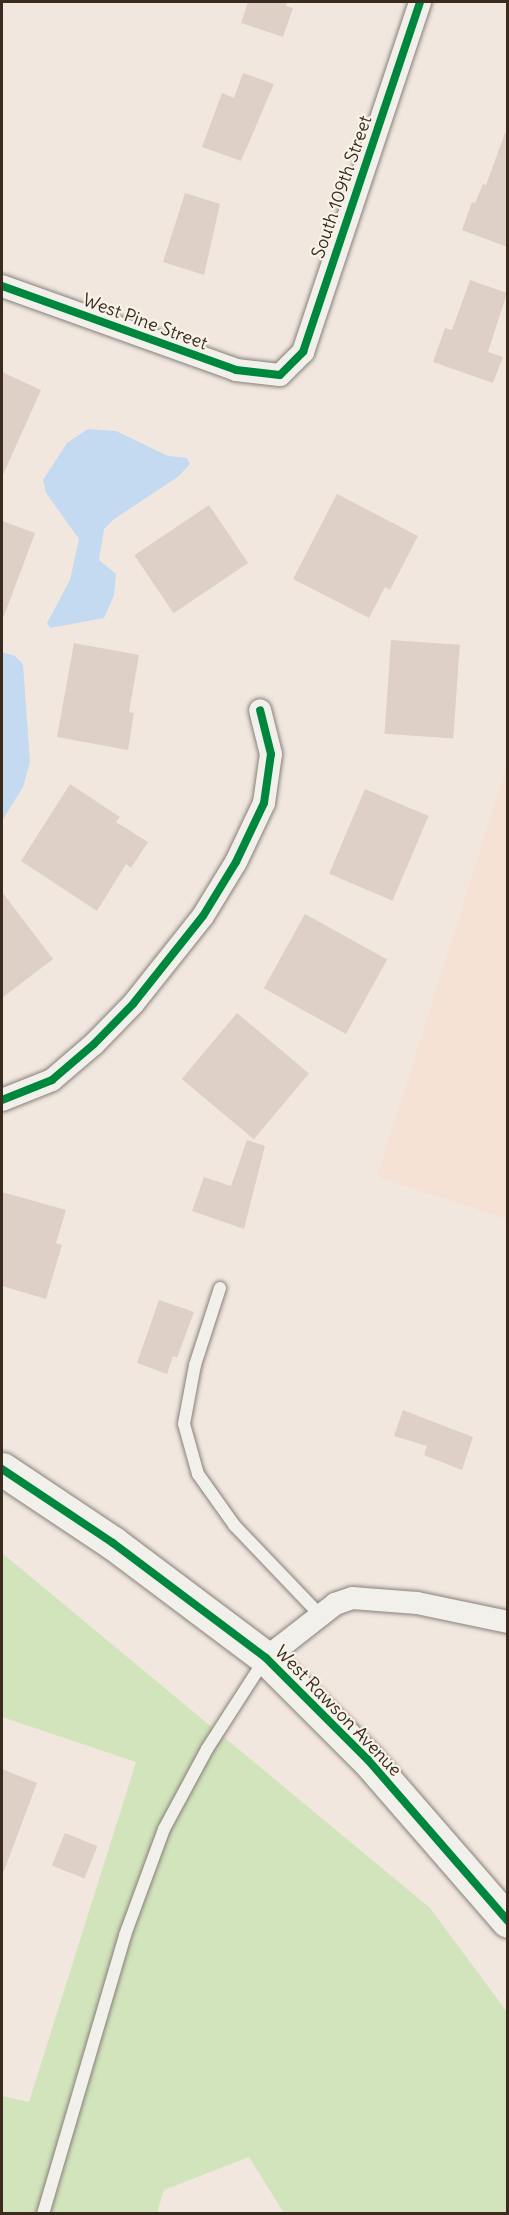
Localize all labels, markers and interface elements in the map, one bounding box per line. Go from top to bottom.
street label: South 109th Street [307,113,377,261]
street label: West Pine Street [80,289,210,355]
street label: West Rawson Avenue [270,1641,406,1781]

